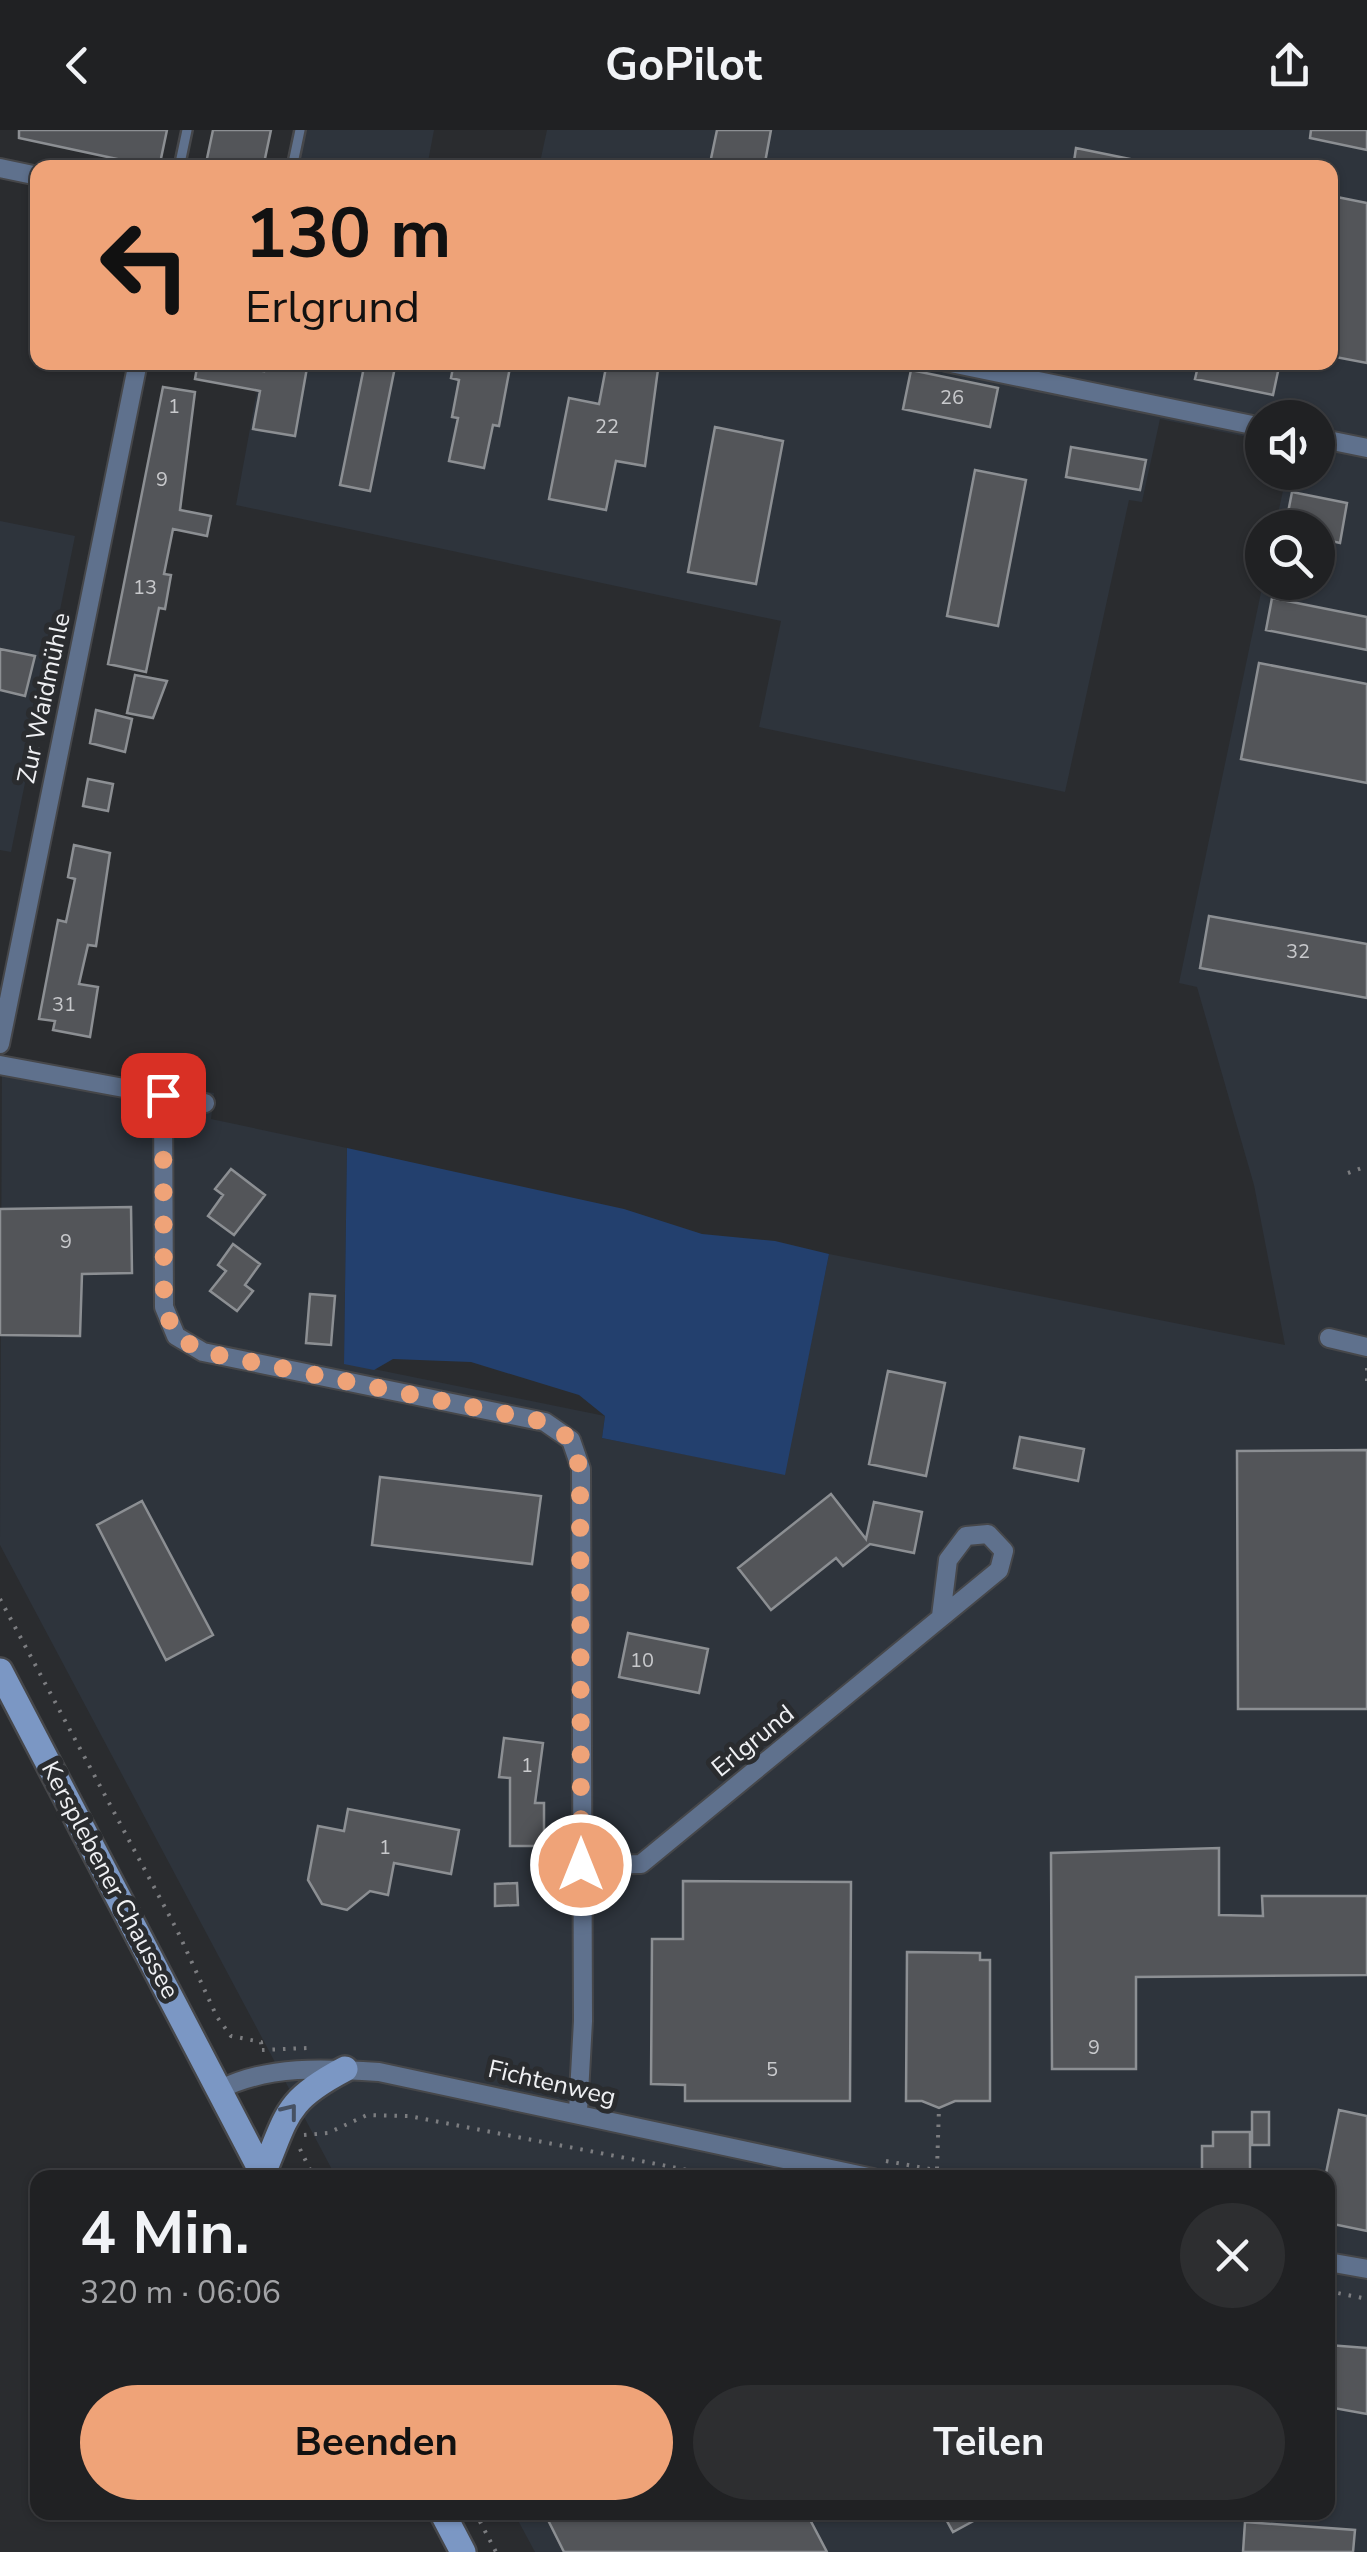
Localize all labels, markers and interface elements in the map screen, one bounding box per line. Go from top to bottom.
text: GoPilot [605,35,762,96]
icon: back [50,38,105,93]
icon: share [1262,38,1317,93]
text: 130 m [245,186,451,282]
icon: left [80,200,210,330]
text: Erlgrund [245,277,420,338]
house number: 26 [940,384,964,411]
house number: 1 [168,393,180,420]
map controls [1245,400,1335,600]
button: sound [1245,400,1335,490]
house number: 22 [595,413,619,440]
house number: 9 [156,466,168,493]
button: search [1245,510,1335,600]
house number: 13 [133,574,157,601]
street label: Zur Waidmühle [9,609,79,787]
house number: 32 [1286,938,1310,965]
house number: 31 [52,991,76,1018]
pin [121,1053,206,1138]
icon: arrive [136,1068,191,1123]
house number: 9 [60,1228,72,1255]
house number: 10 [630,1647,654,1674]
street label: Erlgrund [705,1697,801,1785]
house number: 1 [521,1752,533,1779]
street label: Kersplebener Chaussee [33,1755,187,2005]
position arrow [529,1813,633,1917]
house number: 1 [379,1834,391,1861]
house number: 9 [1088,2034,1100,2061]
street label: Fichtenweg [485,2052,619,2114]
house number: 5 [766,2056,778,2083]
one-way arrow [279,2104,296,2122]
text: 4 Min. [80,2192,250,2274]
button: close [1180,2203,1285,2308]
text: 320 m · 06:06 [80,2271,281,2314]
button: Beenden [80,2385,673,2500]
button: Teilen [693,2385,1285,2500]

